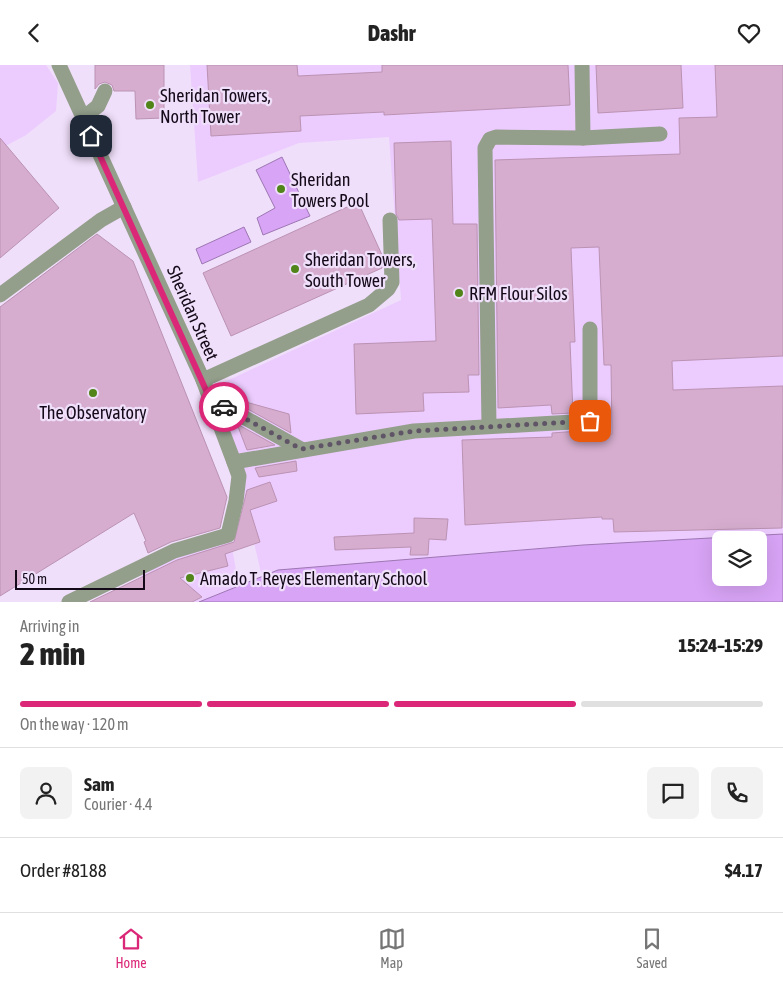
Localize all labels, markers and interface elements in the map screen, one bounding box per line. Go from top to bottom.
icon: back [20,19,48,47]
icon: heart [735,19,763,47]
text: Dashr [368,20,415,46]
place label: Sheridan Towers, North Tower [160,85,271,127]
marker: Sheridan Towers, North Tower [144,99,156,111]
pin [70,115,112,157]
icon: home [77,122,105,150]
place label: Sheridan Towers Pool [291,169,370,211]
marker: Sheridan Towers Pool [275,183,287,195]
place label: Sheridan Towers, South Tower [305,249,416,291]
street label: Sheridan Street [163,262,223,364]
marker: Sheridan Towers, South Tower [289,263,301,275]
place label: RFM Flour Silos [469,283,568,304]
marker: RFM Flour Silos [453,287,465,299]
courier [199,382,249,432]
marker: The Observatory [87,387,99,399]
icon: car [210,393,238,421]
pin [569,400,611,442]
place label: The Observatory [39,402,147,423]
icon: bag [576,407,604,435]
map controls [712,531,767,586]
button: layers [712,531,767,586]
scale bar [15,567,145,590]
place label: Amado T. Reyes Elementary School [200,568,427,589]
text: 50 m [22,571,47,587]
marker: Amado T. Reyes Elementary School [184,572,196,584]
text: Arriving in [20,617,80,635]
text: 15:24–15:29 [678,634,763,656]
text: 2 min [20,635,85,672]
text: On the way · 120 m [20,715,129,733]
button: person [20,767,72,819]
button: chat [647,767,699,819]
button: phone [711,767,763,819]
text: Sam [84,773,115,795]
text: Courier · 4.4 [84,795,153,813]
text: Order #8188 [20,859,107,881]
text: $4.17 [725,859,763,881]
tab: Home [115,925,147,971]
tab: Map [378,925,406,971]
tab: Saved [637,925,667,971]

